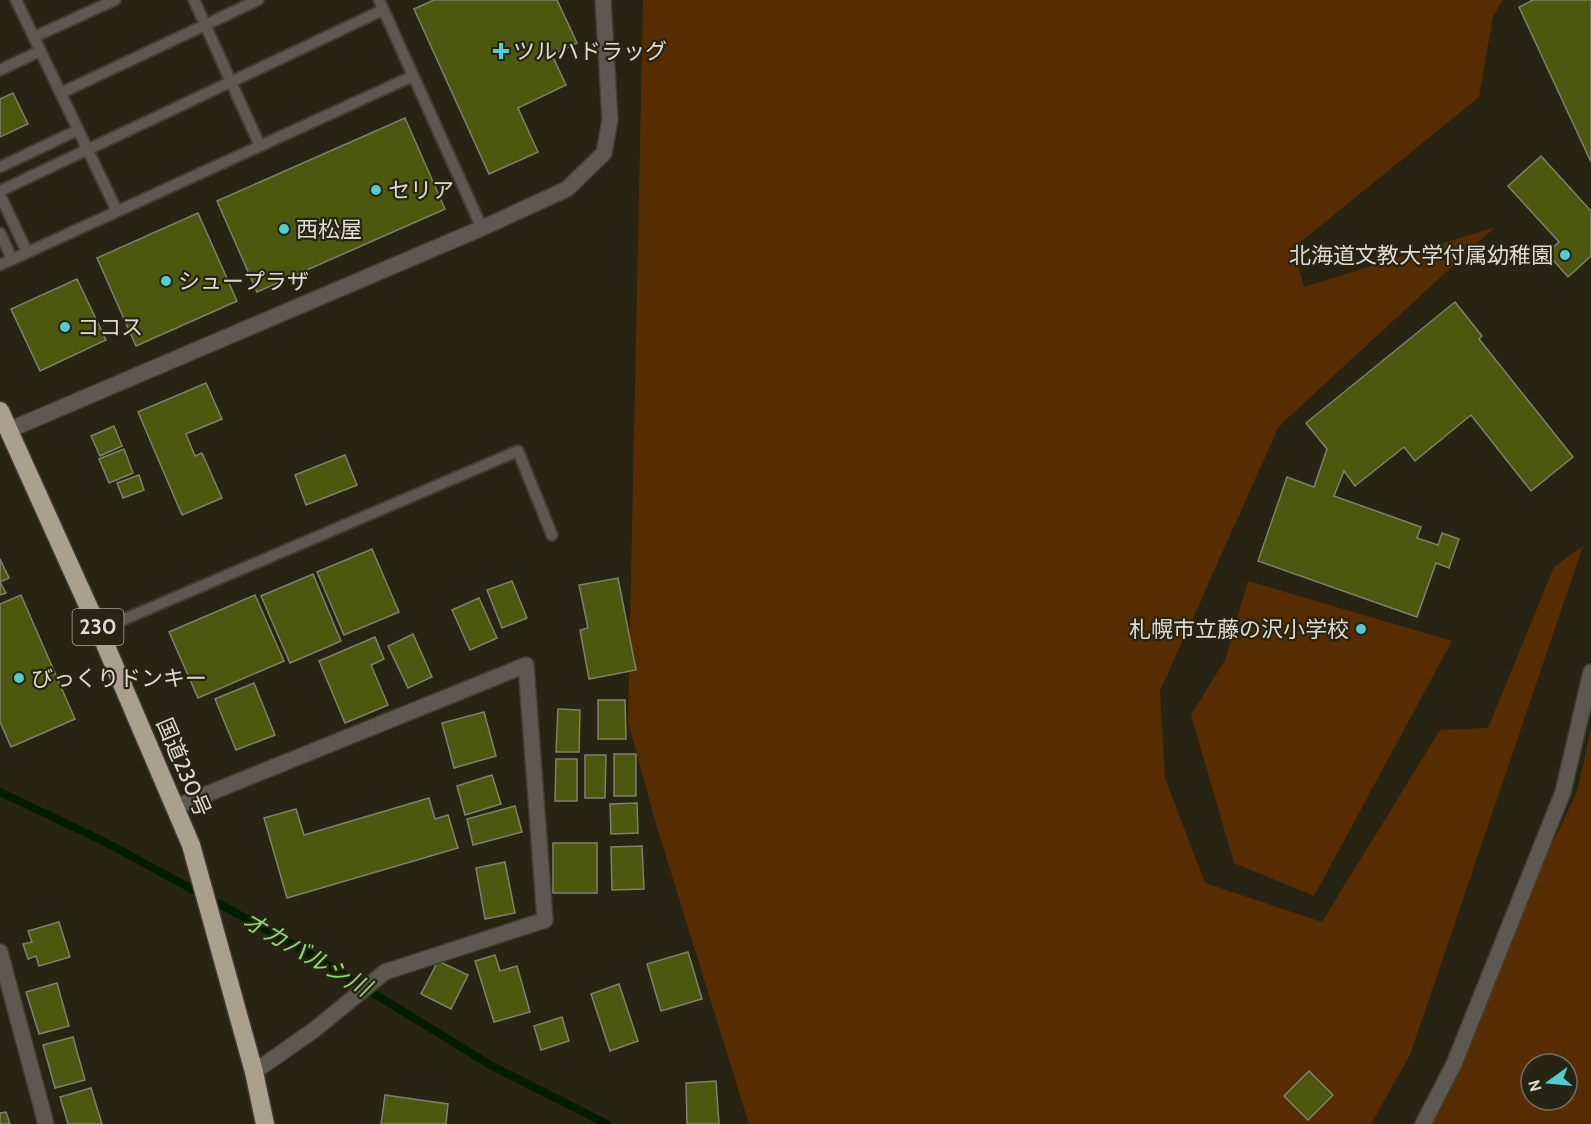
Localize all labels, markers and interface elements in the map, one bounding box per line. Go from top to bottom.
place label: ツルハドラッグ [513,38,667,65]
marker: ツルハドラッグ [494,44,508,58]
place label: セリア [388,177,454,204]
marker: セリア [369,183,383,197]
place label: 西松屋 [296,216,362,243]
marker: 西松屋 [277,222,291,236]
place label: 北海道文教大学付属幼稚園 [1289,242,1553,269]
marker: 北海道文教大学付属幼稚園 [1558,248,1572,262]
place label: シュープラザ [178,268,309,295]
marker: シュープラザ [159,274,173,288]
place label: ココス [77,314,143,341]
marker: ココス [58,320,72,334]
road number: 230 [72,609,124,645]
place label: 札幌市立藤の沢小学校 [1129,616,1349,643]
marker: 札幌市立藤の沢小学校 [1354,622,1368,636]
place label: びっくりドンキー [31,665,207,692]
marker: びっくりドンキー [12,671,26,685]
street label: 国道230号 [151,714,216,821]
water label: オカバルシ川 [237,905,378,1004]
north arrow [1519,1052,1579,1112]
text: N [1524,1078,1546,1094]

